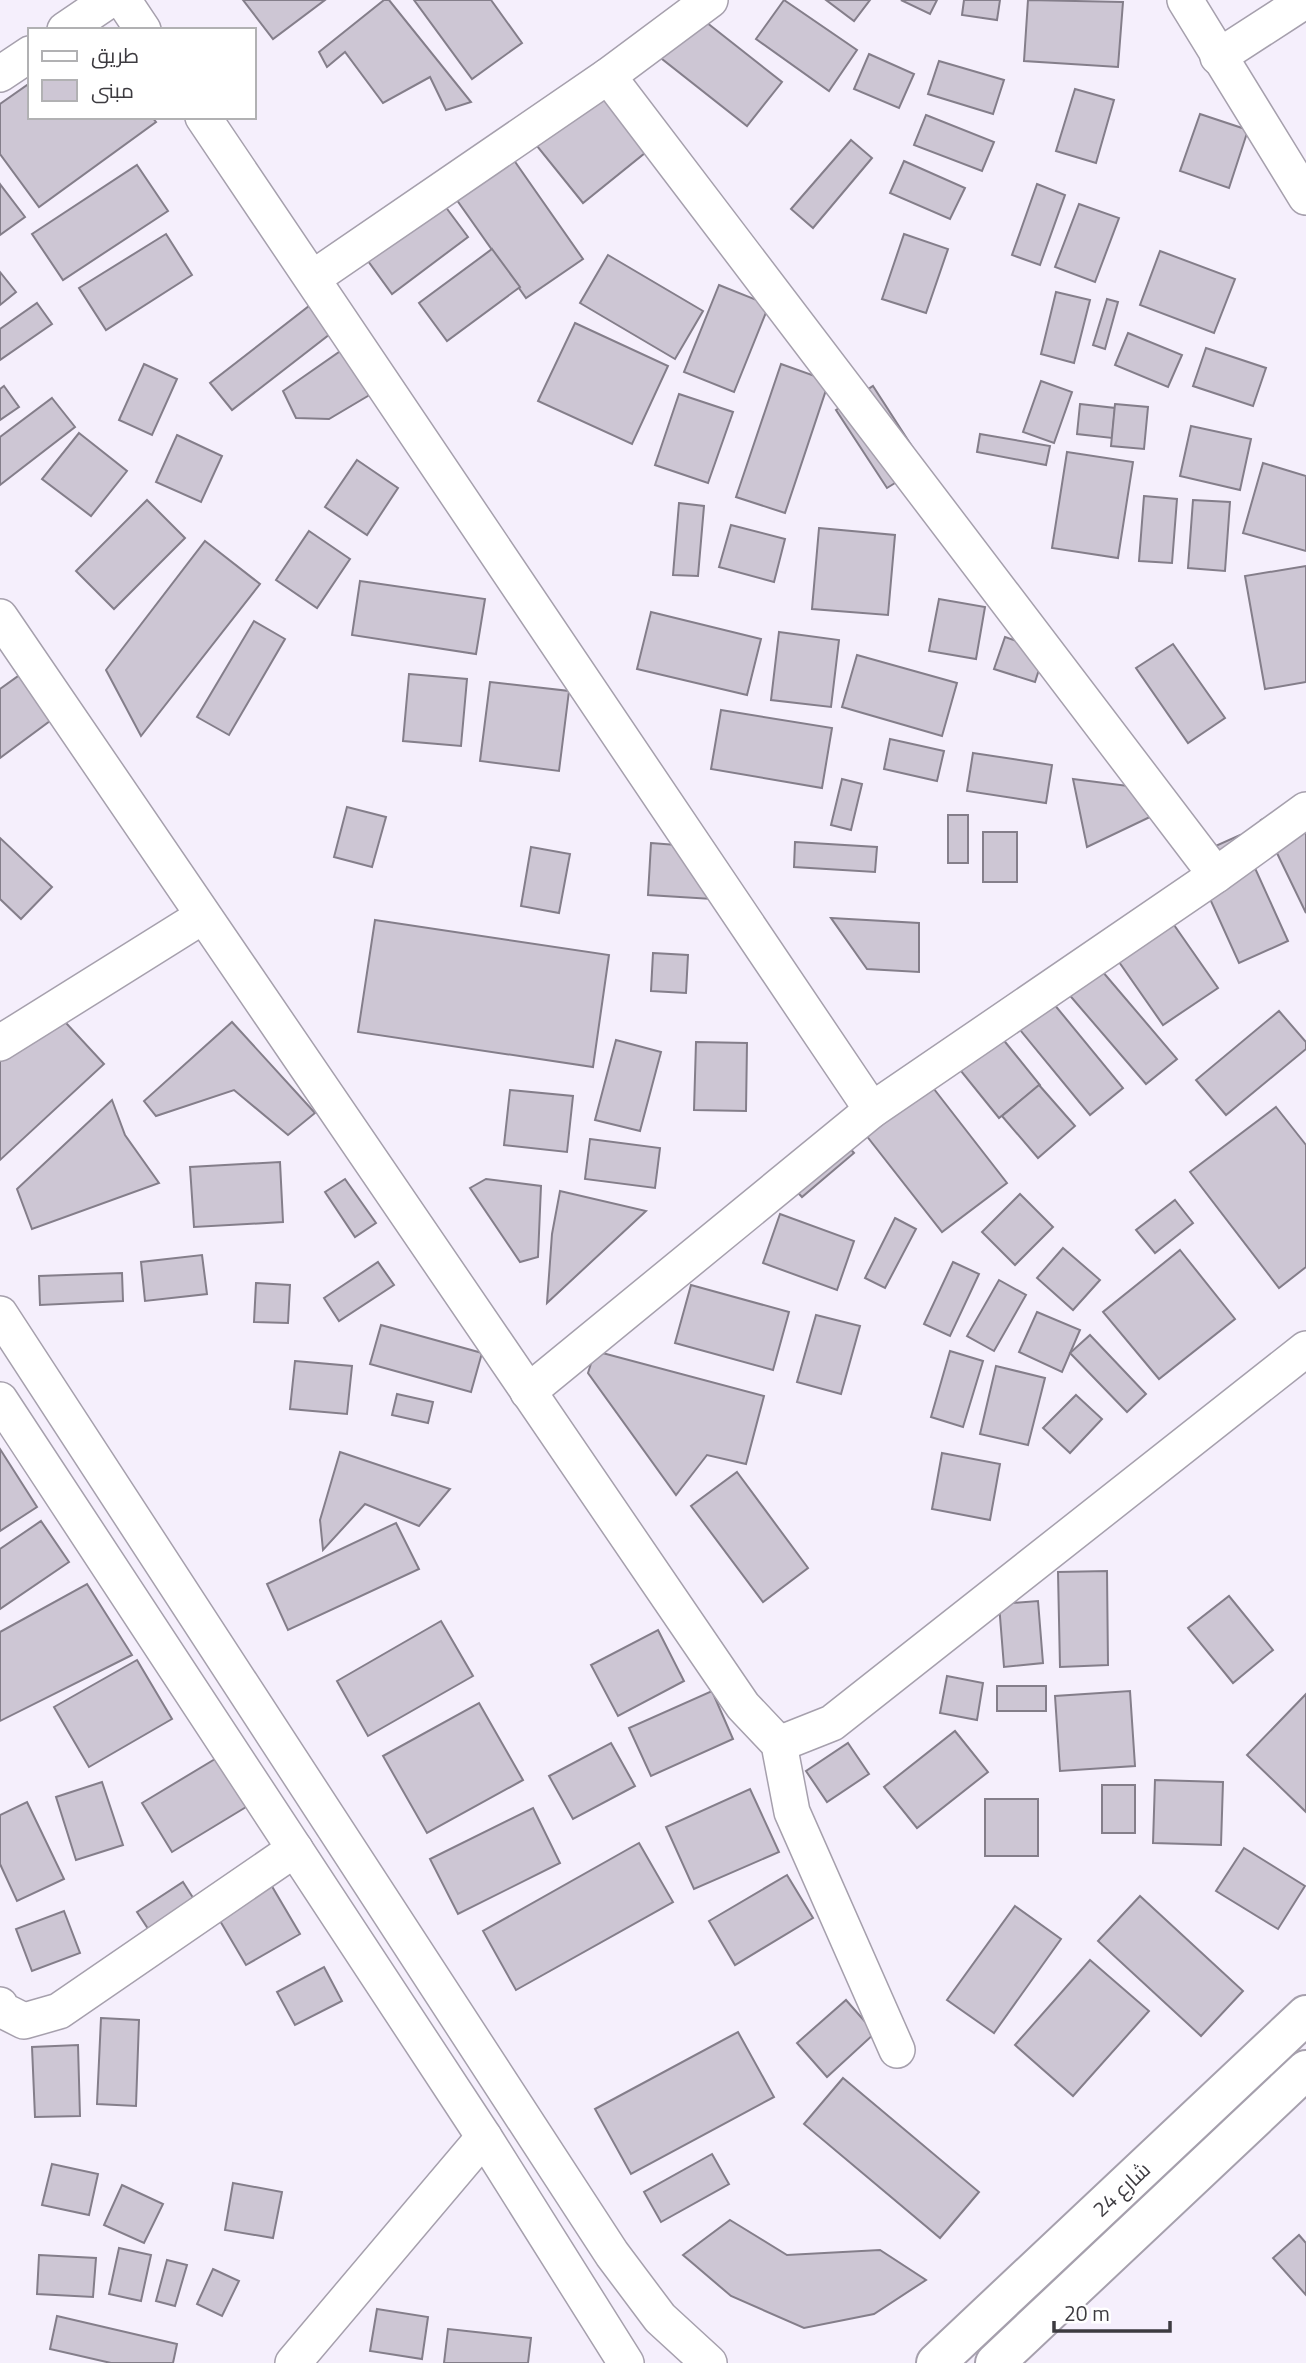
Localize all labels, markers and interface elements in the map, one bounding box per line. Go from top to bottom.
legend [28,28,256,119]
text: طريق [91,39,139,71]
text: مبنى [91,74,134,106]
street label: شارع 24 [1085,2154,1157,2224]
scale bar [1054,2290,1170,2334]
text: 20 m [1064,2297,1110,2329]

